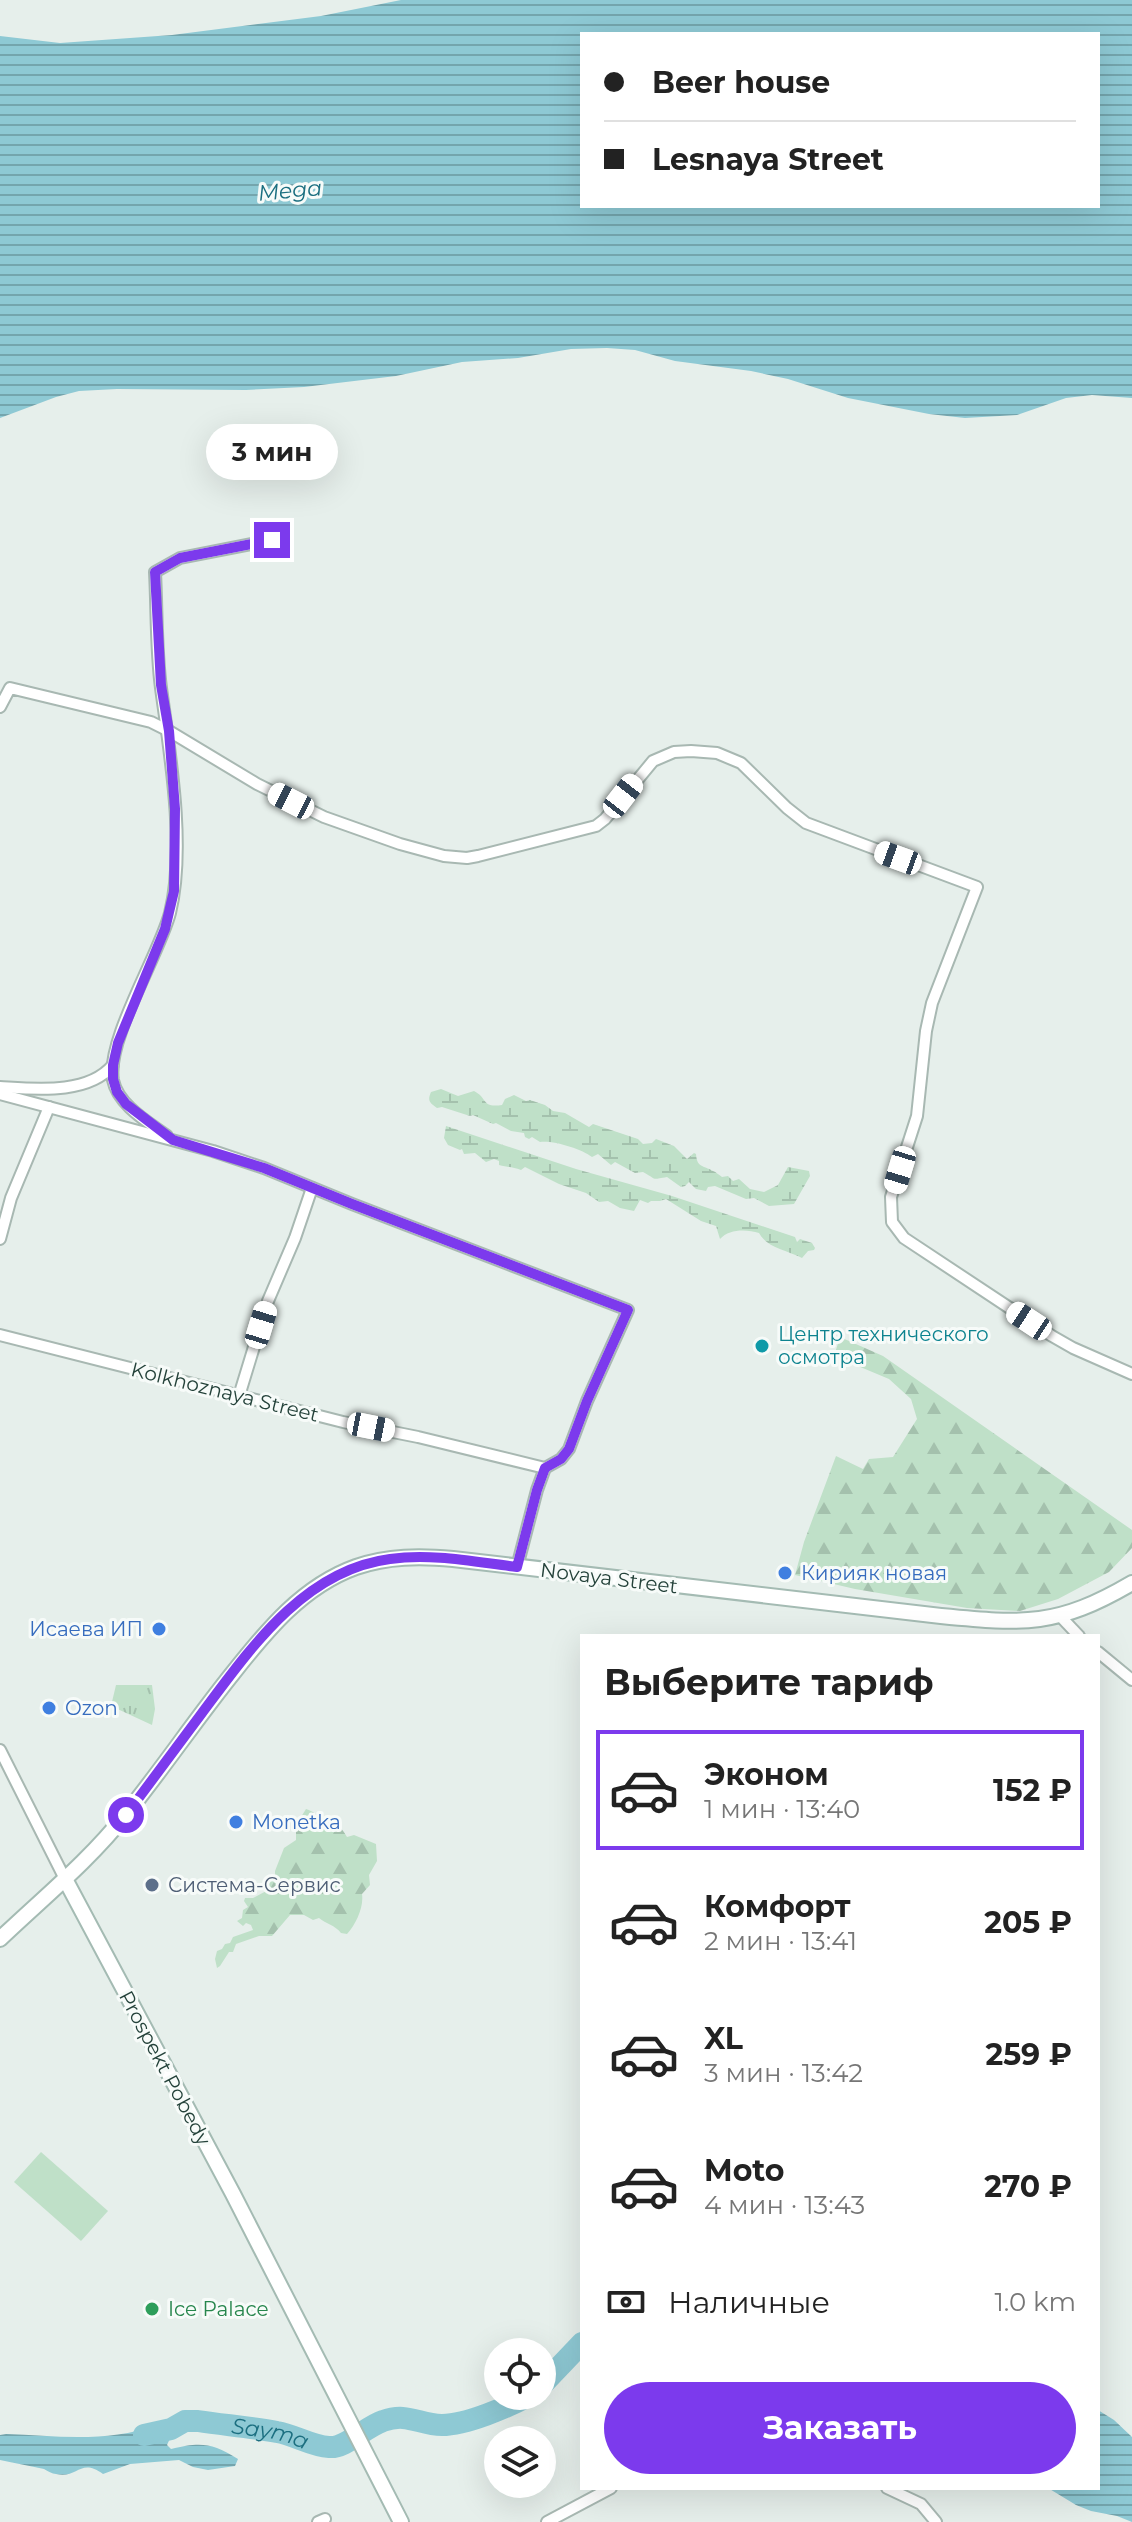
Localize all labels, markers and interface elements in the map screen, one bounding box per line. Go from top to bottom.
text: Beer house [652,64,830,101]
text: Lesnaya Street [652,141,884,178]
water label: Mega [257,174,323,207]
callout: 3 мин [206,424,338,480]
text: 3 мин [232,436,312,468]
route end [254,522,290,558]
car [599,770,647,822]
car [264,779,318,823]
car [871,839,925,877]
car [882,1144,918,1196]
car [1002,1298,1056,1344]
car [243,1299,279,1351]
place label: Центр технического осмотра [778,1322,989,1369]
marker: Центр технического осмотра [753,1337,771,1355]
street label: Kolkhoznaya Street [129,1357,321,1427]
car [345,1411,397,1443]
street label: Novaya Street [539,1558,679,1598]
place label: Кирияк новая [801,1561,947,1585]
marker: Кирияк новая [776,1564,794,1582]
place label: Исаева ИП [29,1617,143,1641]
marker: Исаева ИП [150,1620,168,1638]
text: Выберите тариф [604,1660,934,1704]
place label: Ozon [65,1696,118,1720]
marker: Ozon [40,1699,58,1717]
icon: car [608,1754,680,1826]
text: Эконом [704,1756,829,1793]
text: 152 ₽ [993,1772,1072,1809]
text: 1 мин · 13:40 [704,1793,860,1825]
route start [108,1797,144,1833]
place label: Monetka [252,1810,341,1834]
marker: Monetka [227,1813,245,1831]
place label: Система-Сервис [168,1873,341,1897]
marker: Система-Сервис [143,1876,161,1894]
icon: car [608,1886,680,1958]
text: Комфорт [704,1888,851,1925]
text: 205 ₽ [984,1904,1072,1941]
text: 2 мин · 13:41 [704,1925,857,1957]
street label: Prospekt Pobedy [114,1987,216,2149]
icon: car [608,2018,680,2090]
text: XL [704,2020,743,2057]
text: 259 ₽ [986,2036,1072,2073]
text: 3 мин · 13:42 [704,2057,863,2089]
icon: car [608,2150,680,2222]
text: Moto [704,2152,785,2189]
text: 270 ₽ [984,2168,1072,2205]
text: 4 мин · 13:43 [704,2189,865,2221]
icon: cash [604,2280,648,2324]
text: Наличные [668,2284,830,2321]
text: 1.0 km [994,2286,1076,2318]
place label: Ice Palace [168,2297,269,2321]
marker: Ice Palace [143,2300,161,2318]
map controls [484,2338,556,2498]
button: locate [484,2338,556,2410]
button: Заказать [604,2382,1076,2474]
water label: Sayma [230,2413,313,2455]
button: layers [484,2426,556,2498]

